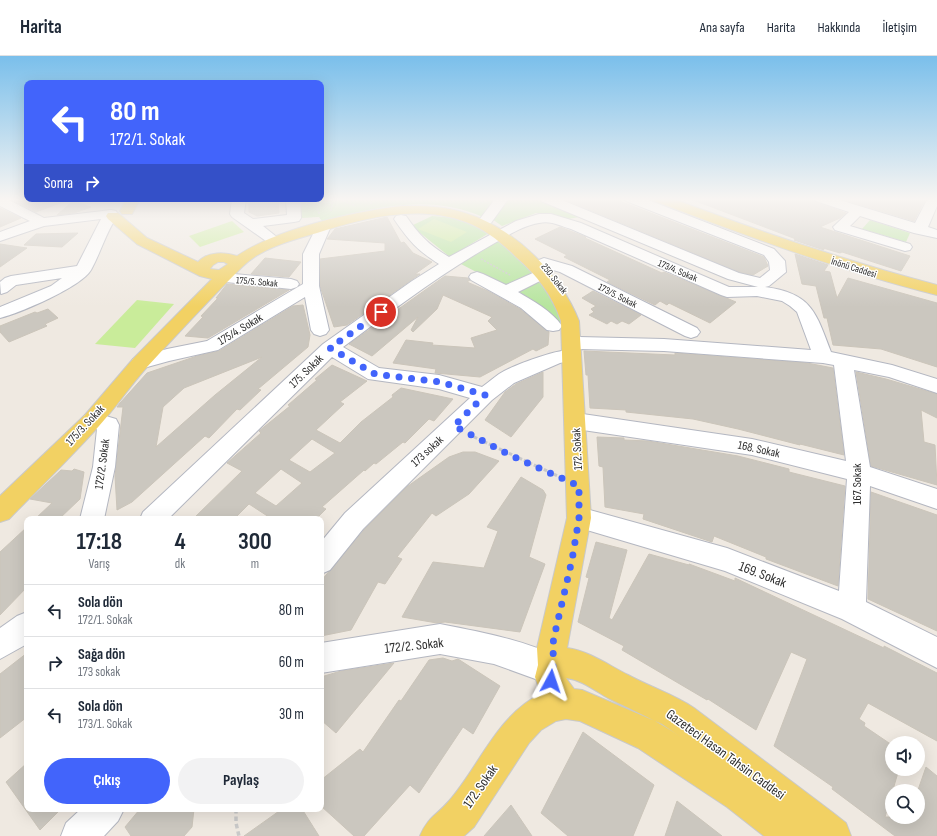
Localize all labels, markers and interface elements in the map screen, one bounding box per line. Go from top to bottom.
text: Harita [20,16,62,39]
text: Ana sayfa [700,19,745,36]
text: Harita [767,19,795,36]
text: Hakkında [817,19,860,36]
text: İletişim [882,19,917,36]
text: 80 m [110,95,159,128]
icon: left [44,96,96,148]
text: 172/1. Sokak [110,129,185,150]
icon: right [81,172,103,194]
text: Sonra [44,174,73,193]
street label: İnönü Caddesi [830,255,878,281]
street label: 173/4. Sokak [656,257,699,285]
street label: 250. Sokak [538,261,570,297]
street label: 175/5. Sokak [236,274,278,290]
street label: 173/5. Sokak [596,281,639,311]
pin [364,295,398,329]
icon: arrive [370,301,392,323]
street label: 175/4. Sokak [215,310,266,349]
street label: 175. Sokak [286,351,327,391]
street label: 175/3. Sokak [63,402,108,449]
street label: 172. Sokak [569,427,586,470]
street label: 173 sokak [408,432,447,470]
street label: 172/2. Sokak [92,438,114,490]
street label: 168. Sokak [736,438,782,461]
street label: 167. Sokak [850,463,865,505]
text: 17:18 [76,527,122,556]
text: 4 [174,527,186,556]
text: 300 [238,527,272,556]
text: Varış [89,556,110,572]
text: dk [175,556,185,572]
text: m [251,556,259,572]
street label: 169. Sokak [737,558,790,592]
text: Sola dön [78,593,123,612]
icon: left [44,600,66,622]
text: 80 m [279,601,304,620]
text: 172/1. Sokak [78,612,132,628]
street label: 172/2. Sokak [384,634,445,657]
text: Sağa dön [78,645,125,664]
icon: right [44,652,66,674]
text: 60 m [279,653,304,672]
position arrow [530,660,572,702]
text: 173 sokak [78,664,120,680]
text: Sola dön [78,697,123,716]
icon: left [44,704,66,726]
text: 30 m [279,705,304,724]
street label: Gazeteci Hasan Tahsin Caddesi [663,706,789,803]
text: 173/1. Sokak [78,716,132,732]
map controls [885,736,925,824]
button: sound [885,736,925,776]
button: Çıkış [44,758,170,804]
button: Paylaş [178,758,304,804]
street label: 172. Sokak [459,761,502,811]
button: search [885,784,925,824]

